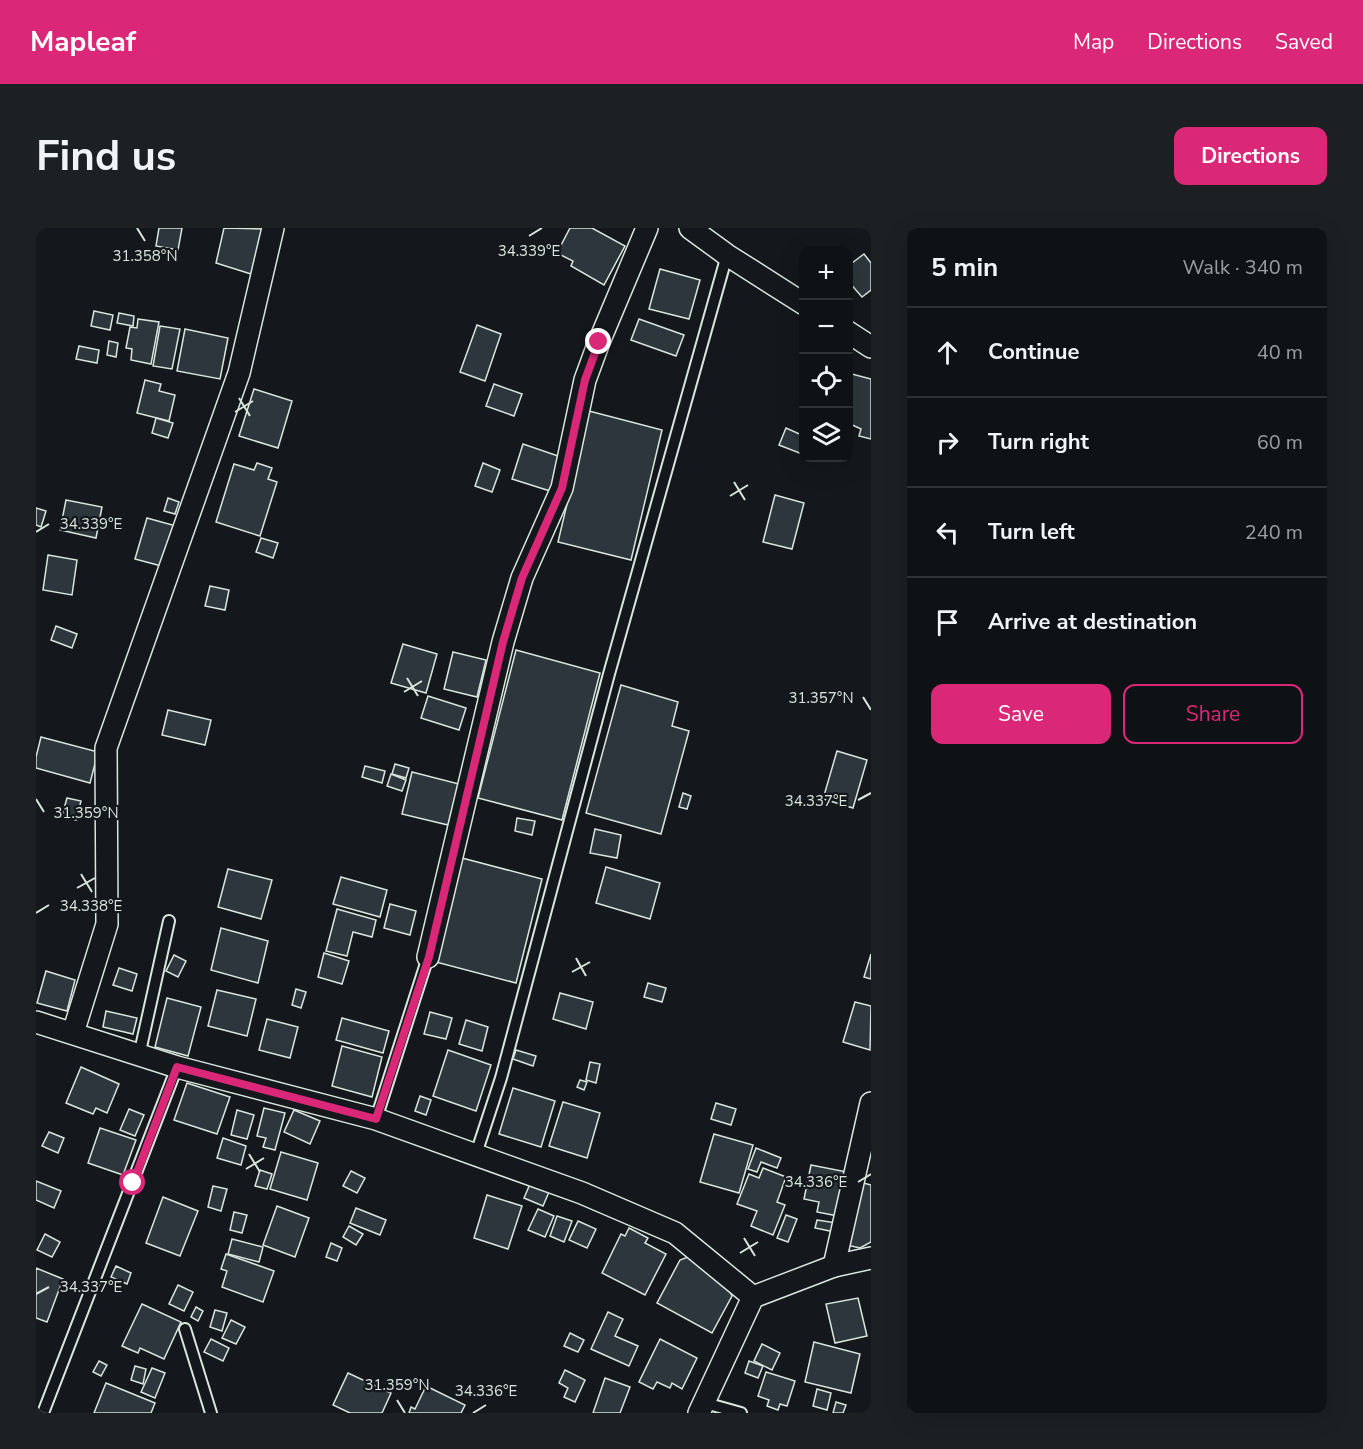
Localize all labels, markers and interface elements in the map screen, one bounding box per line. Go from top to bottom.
text: Mapleaf [30,23,136,61]
text: Map [1073,28,1114,56]
text: Directions [1147,28,1242,56]
text: Saved [1275,28,1333,56]
button: Directions [1174,127,1327,185]
text: Find us [36,128,176,185]
text: 34.339°E [498,241,560,261]
text: 31.358°N [112,246,178,266]
map controls [799,246,853,462]
button: + [799,246,853,300]
text: 5 min [931,250,998,285]
text: Walk · 340 m [1183,254,1303,281]
button: − [799,300,853,354]
route end [585,328,611,354]
icon: ahead [931,336,964,369]
text: Continue [988,337,1079,367]
text: 40 m [1257,339,1303,366]
button: locate [799,354,853,408]
button: layers [799,408,853,462]
icon: right [931,426,964,459]
text: Turn right [988,427,1089,457]
text: 60 m [1257,429,1303,456]
text: 34.339°E [60,514,122,534]
icon: left [931,516,964,549]
text: Turn left [988,517,1075,547]
text: 240 m [1245,519,1303,546]
icon: arrive [931,606,964,639]
text: Arrive at destination [988,607,1197,637]
button: Save [931,684,1111,744]
button: Share [1123,684,1303,744]
text: 31.357°N [788,688,854,708]
text: 34.337°E [785,791,847,811]
text: 31.359°N [53,803,119,823]
text: 34.338°E [60,896,122,916]
route start [119,1169,145,1195]
text: 34.336°E [785,1172,847,1192]
text: 34.337°E [60,1277,122,1297]
text: 31.359°N [364,1375,430,1395]
text: 34.336°E [455,1381,517,1401]

